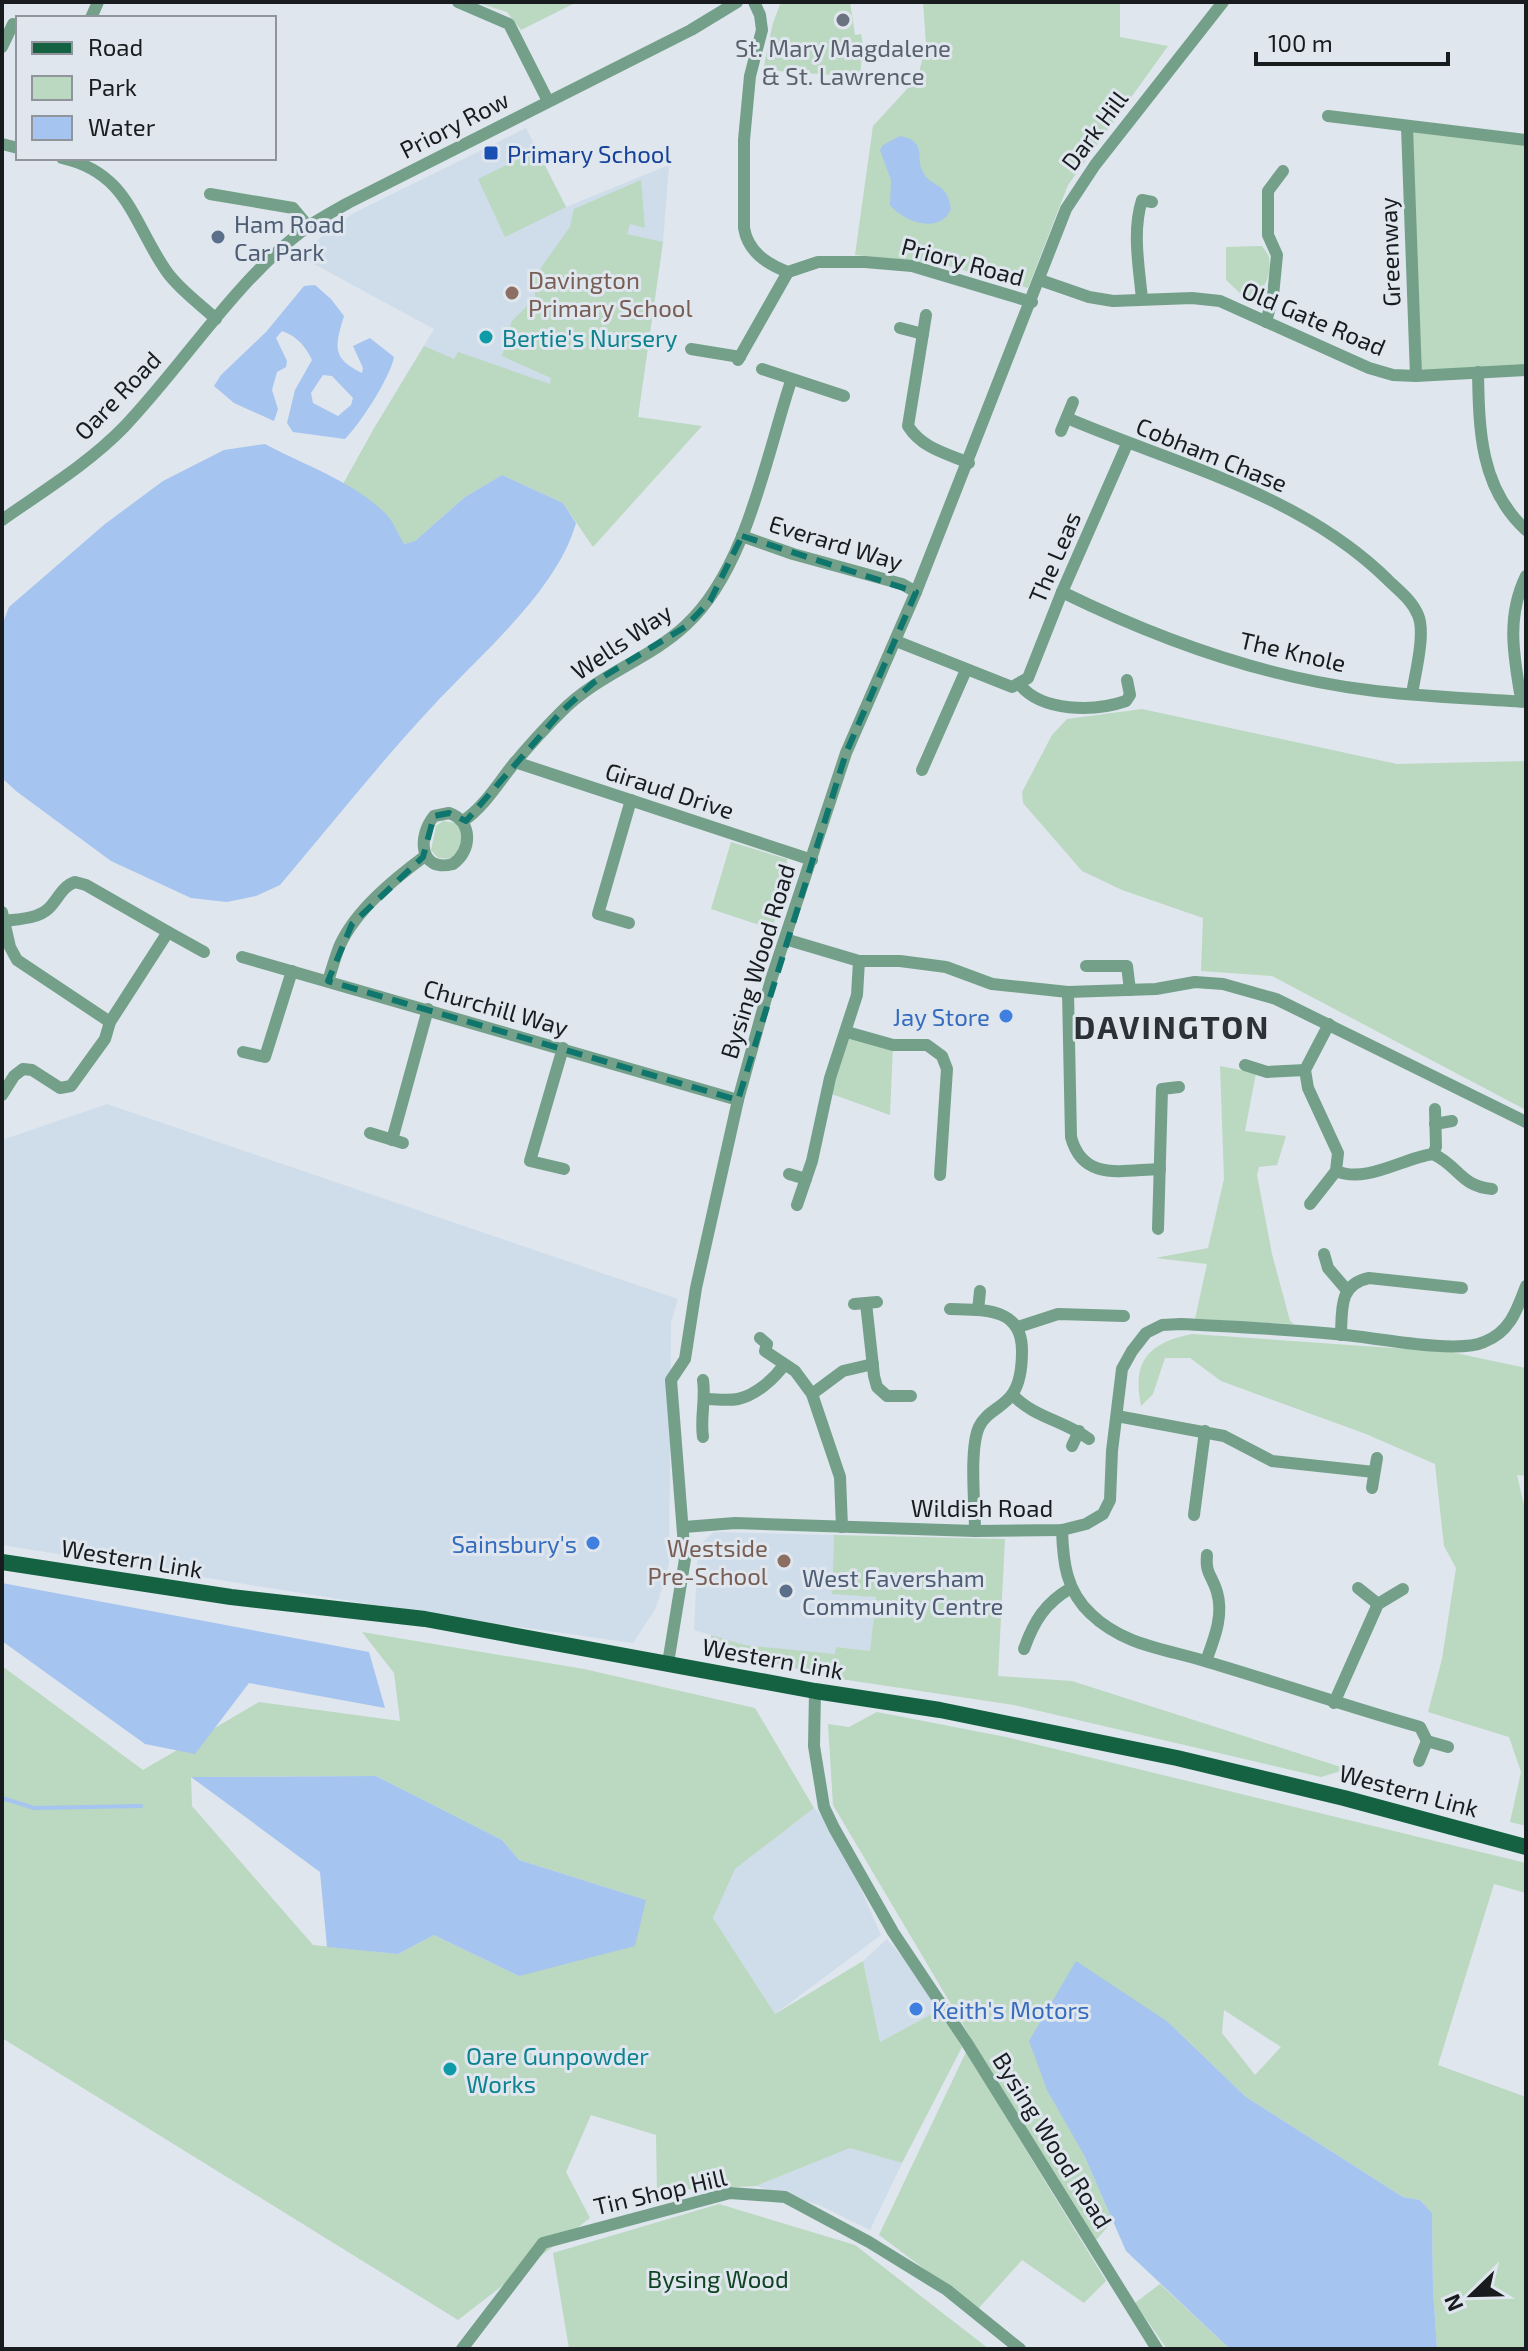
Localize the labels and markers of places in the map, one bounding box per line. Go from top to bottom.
marker: St. Mary Magdalene & St. Lawrence [834,11,852,29]
place label: St. Mary Magdalene & St. Lawrence [735,33,951,90]
place label: Primary School [507,139,672,168]
marker: Primary School [482,144,500,162]
place label: Ham Road Car Park [234,209,345,266]
marker: Ham Road Car Park [209,228,227,246]
place label: Davington Primary School [528,265,693,322]
marker: Davington Primary School [503,284,521,302]
place label: Bertie's Nursery [502,323,678,352]
marker: Bertie's Nursery [477,328,495,346]
place label: Jay Store [893,1002,990,1031]
marker: Jay Store [997,1007,1015,1025]
place label: Sainsbury's [451,1529,577,1558]
place label: Westside Pre-School [648,1533,768,1590]
marker: Sainsbury's [584,1534,602,1552]
marker: Westside Pre-School [775,1552,793,1570]
place label: West Faversham Community Centre [802,1563,1003,1620]
marker: West Faversham Community Centre [777,1582,795,1600]
place label: Keith's Motors [932,1995,1089,2024]
marker: Keith's Motors [907,2000,925,2018]
place label: Oare Gunpowder Works [466,2041,649,2098]
marker: Oare Gunpowder Works [441,2060,459,2078]

